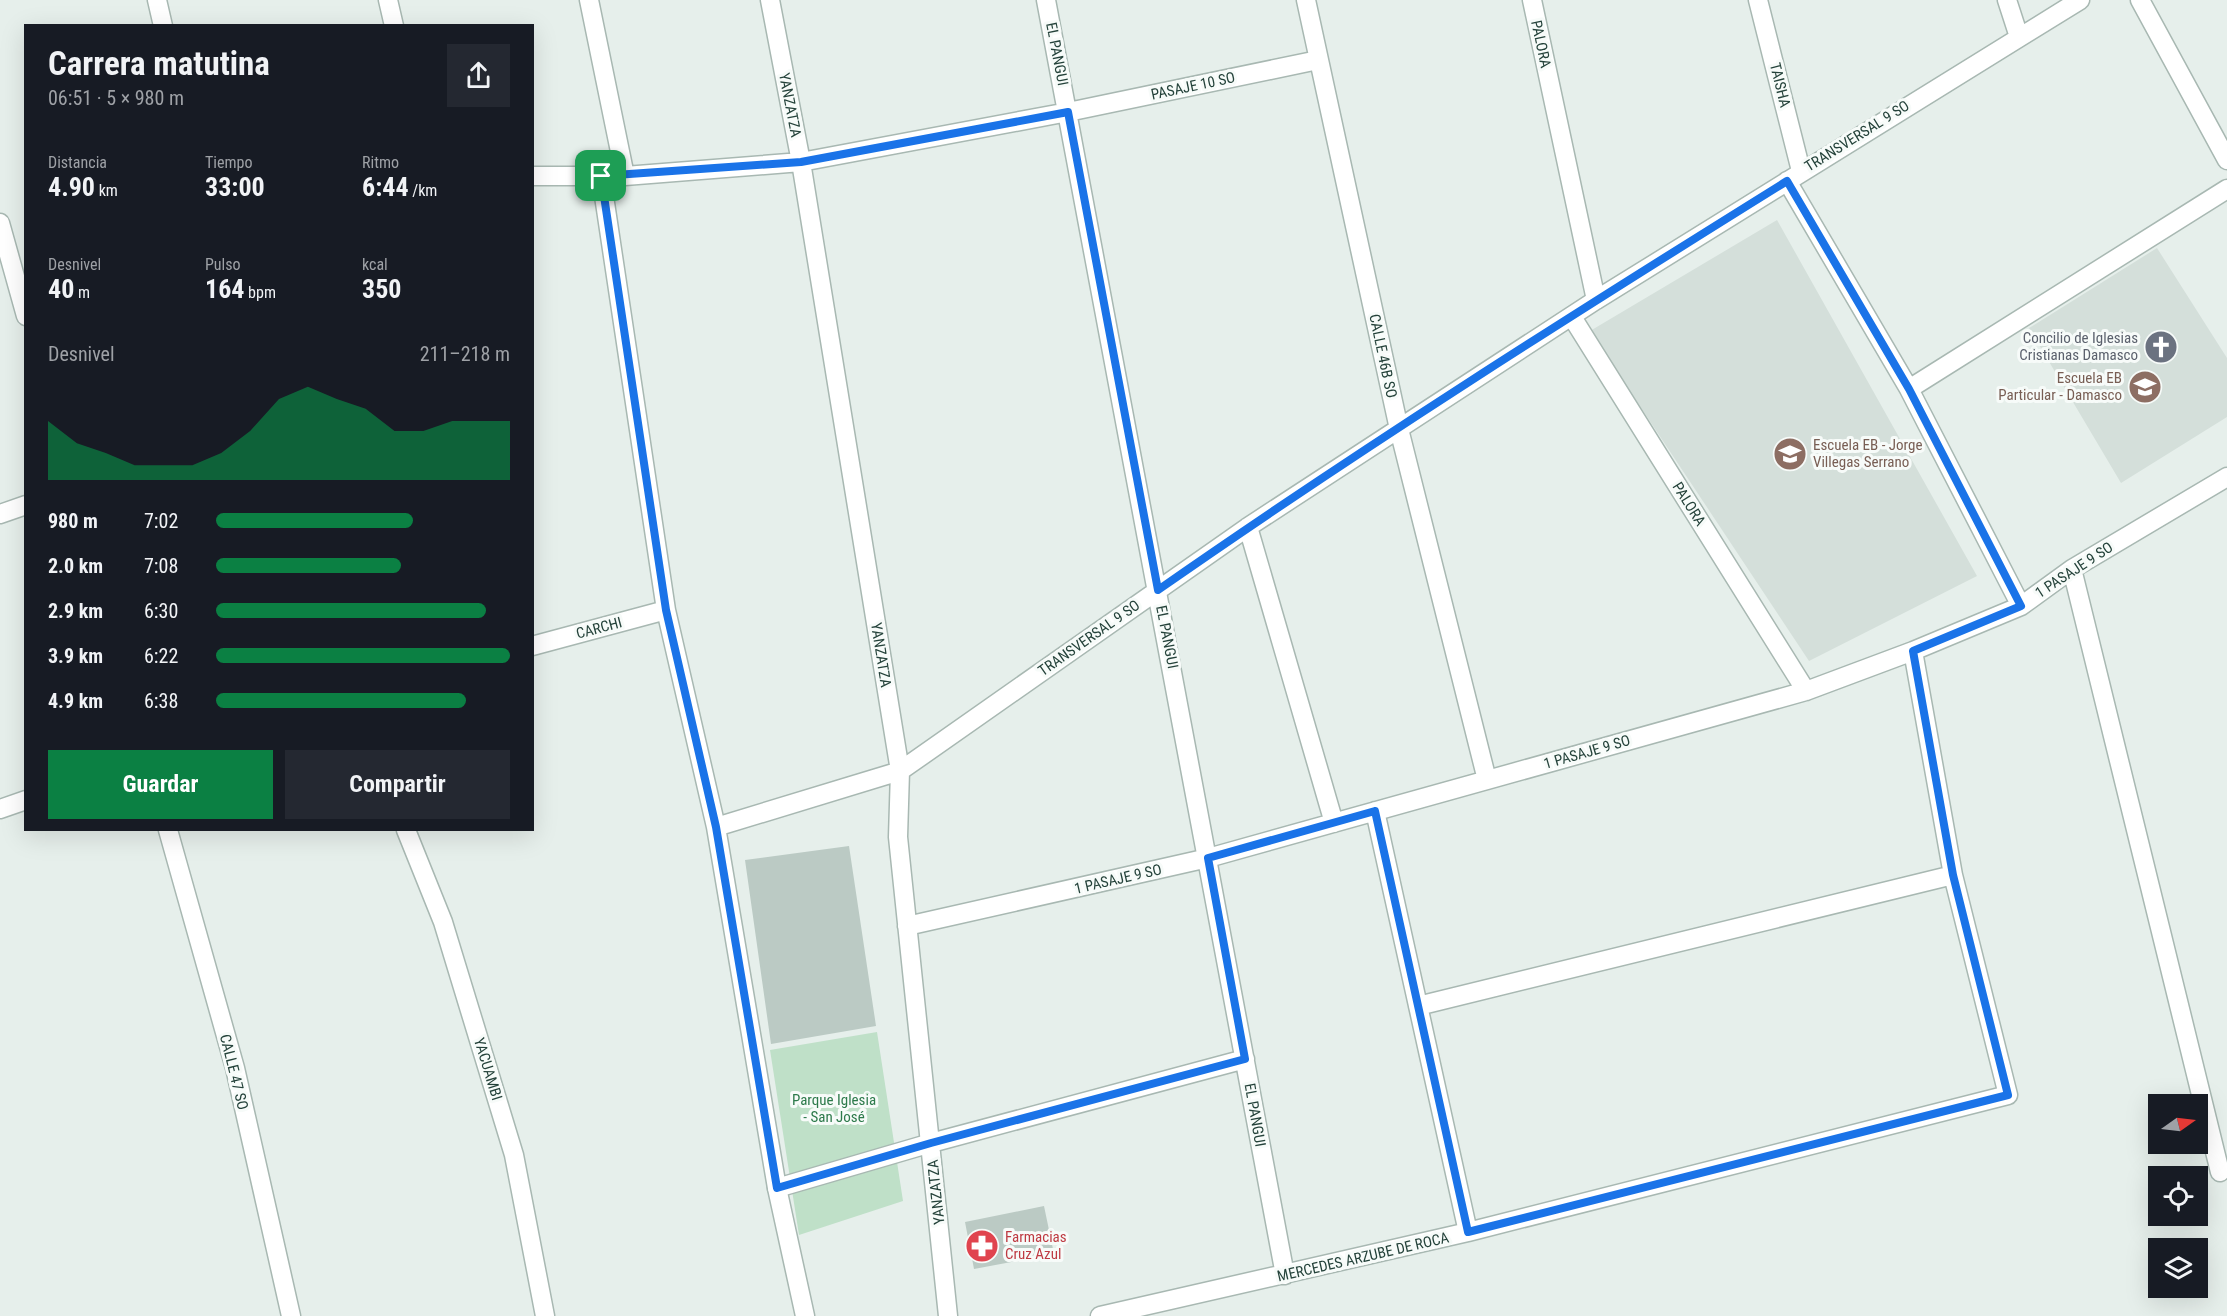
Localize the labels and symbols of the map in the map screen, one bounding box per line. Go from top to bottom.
street label: PALORA [1527,19,1555,70]
street label: EL PANGUI [1042,21,1072,87]
street label: TAISHA [1766,61,1794,110]
street label: PASAJE 10 SO [1149,68,1237,104]
street label: YANZATZA [775,71,805,139]
street label: TRANSVERSAL 9 SO [1801,97,1913,175]
pin [575,150,626,201]
street label: CALLE 46B SO [1365,312,1401,400]
place label: Concilio de Iglesias Cristianas Damasco [2019,329,2138,364]
church icon: Concilio de Iglesias Cristianas Damasco [2143,329,2179,365]
place label: Escuela EB Particular - Damasco [1998,369,2122,404]
school or university icon: Escuela EB Particular - Damasco [2127,369,2163,405]
school or university icon: Escuela EB - Jorge Villegas Serrano [1772,436,1808,472]
place label: Escuela EB - Jorge Villegas Serrano [1813,436,1922,471]
street label: PALORA [1669,479,1710,530]
street label: 1 PASAJE 9 SO [2032,538,2116,602]
street label: TRANSVERSAL 9 SO [1035,596,1143,680]
street label: EL PANGUI [1152,604,1182,670]
street label: CARCHI [574,613,624,643]
street label: YANZATZA [867,621,895,689]
street label: 1 PASAJE 9 SO [1542,731,1632,773]
street label: 1 PASAJE 9 SO [1073,860,1163,898]
street label: CALLE 47 SO [216,1032,252,1112]
street label: YACUAMBI [470,1036,506,1102]
street label: EL PANGUI [1241,1082,1269,1148]
park label: Parque Iglesia - San José [792,1091,876,1126]
north arrow [2148,1094,2208,1154]
street label: YANZATZA [924,1158,948,1225]
pharmacy icon: Farmacias Cruz Azul [964,1228,1000,1264]
place label: Farmacias Cruz Azul [1005,1228,1067,1263]
street label: MERCEDES ARZUBE DE ROCA [1275,1228,1451,1286]

